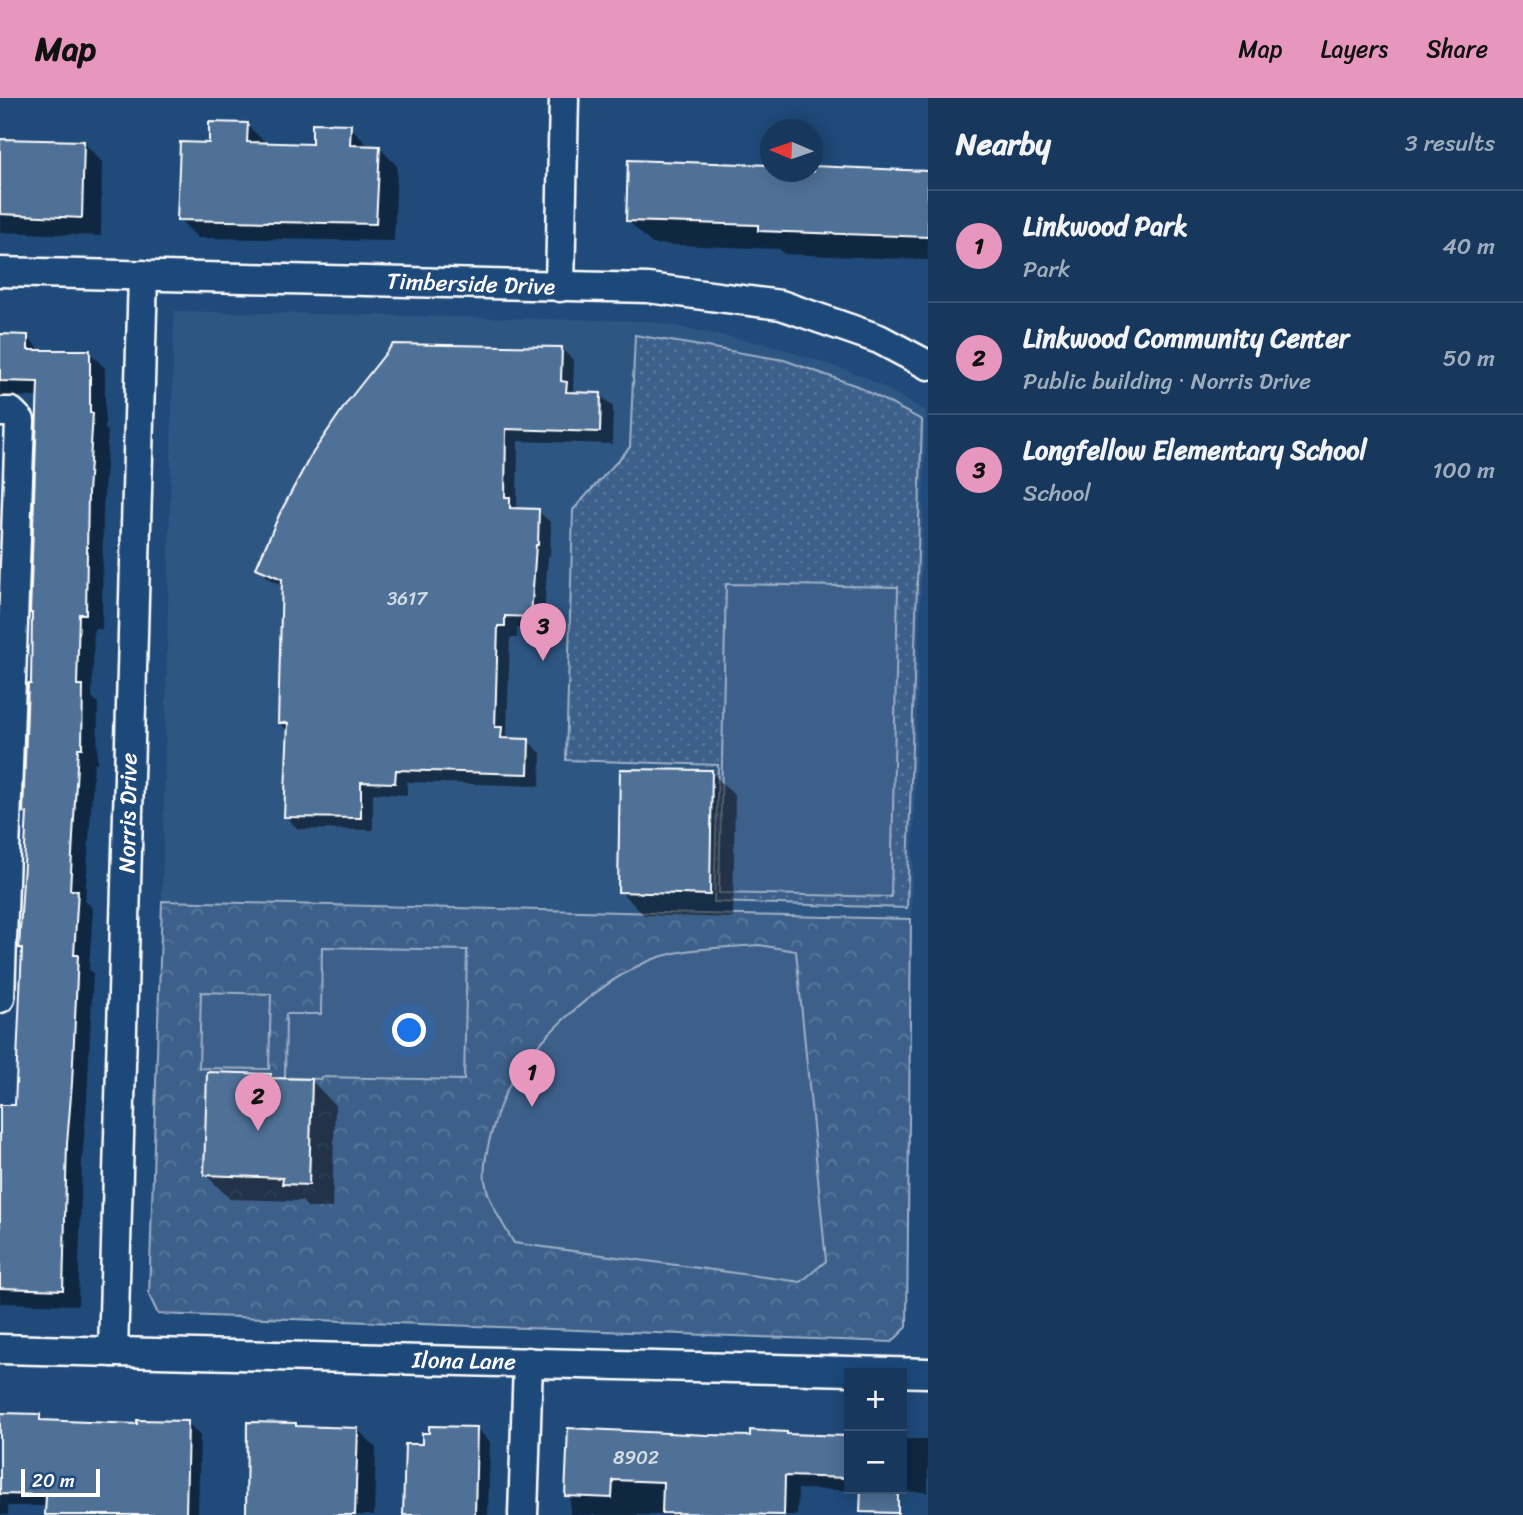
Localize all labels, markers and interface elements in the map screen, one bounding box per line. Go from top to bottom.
text: Map [35,20,96,78]
text: Map [1238,28,1283,70]
text: Layers [1321,28,1388,70]
text: Share [1426,28,1488,70]
text: Nearby [956,117,1051,171]
north arrow [760,119,823,182]
text: 3 results [1405,123,1495,164]
text: Linkwood Park [1023,203,1188,249]
text: 1 [974,226,984,267]
text: 40 m [1442,226,1495,267]
text: Park [1023,249,1070,290]
street label: Timberside Drive [386,261,556,307]
text: Linkwood Community Center [1023,315,1349,361]
text: 2 [972,338,986,379]
text: 50 m [1443,338,1495,379]
text: Public building · Norris Drive [1023,361,1311,402]
text: Longfellow Elementary School [1023,427,1367,473]
text: 3 [973,450,985,491]
text: 100 m [1432,450,1495,491]
text: School [1023,473,1091,514]
house number: 3617 [387,582,428,615]
pin: 3 [520,603,566,661]
street label: Norris Drive [106,752,150,873]
your location [392,1013,426,1047]
pin: 1 [509,1049,555,1107]
pin: 2 [235,1073,281,1131]
street label: Ilona Lane [411,1340,516,1382]
map controls [844,1368,907,1494]
button: + [844,1368,907,1431]
button: − [844,1431,907,1494]
house number: 8902 [613,1441,659,1474]
text: 20 m [32,1464,75,1497]
scale bar [21,1466,100,1498]

